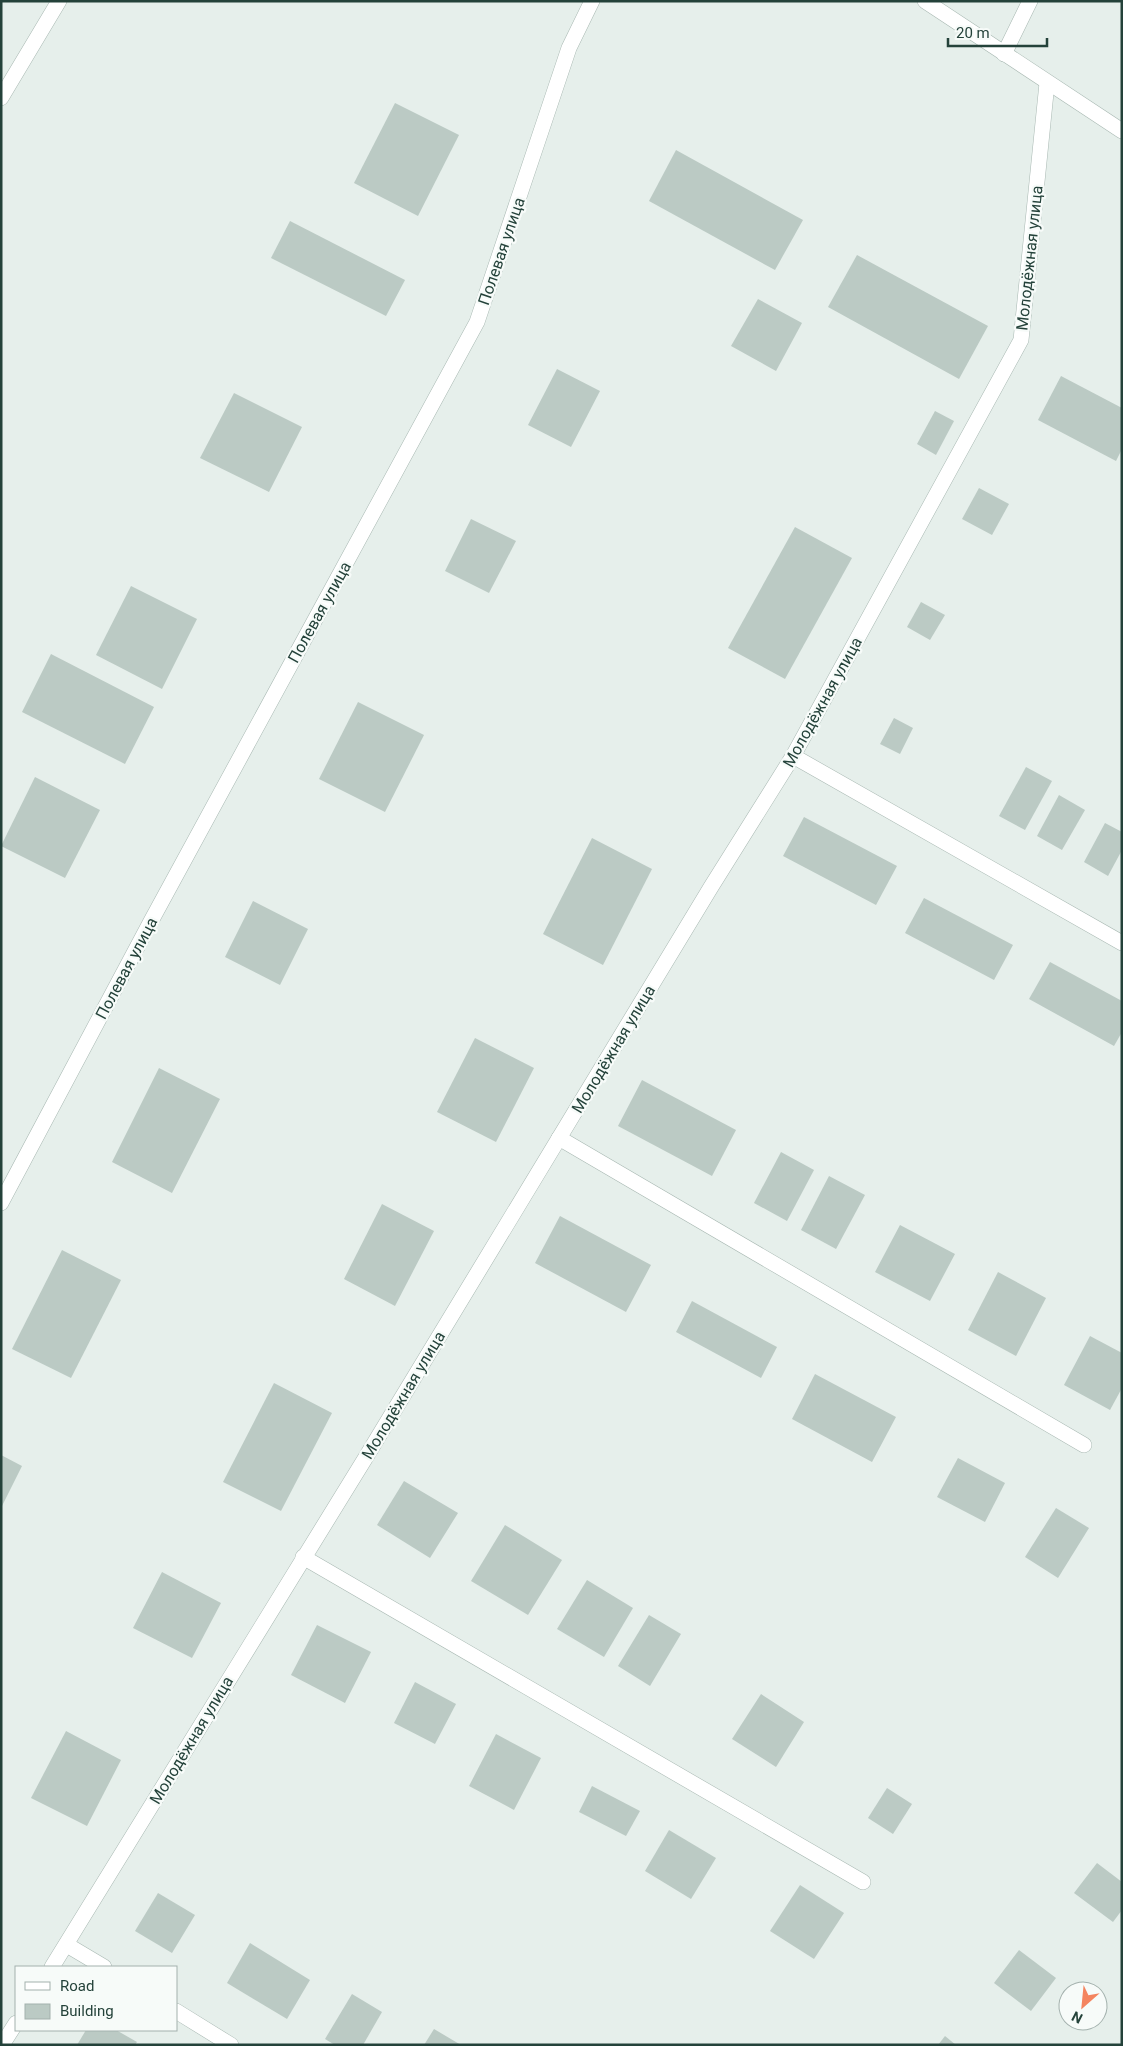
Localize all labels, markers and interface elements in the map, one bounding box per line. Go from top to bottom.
scale bar [948,15,1047,47]
text: 20 m [956,24,990,42]
street label: Молодёжная улица [1012,185,1047,332]
street label: Полевая улица [474,195,529,308]
street label: Полевая улица [284,558,355,666]
street label: Молодёжная улица [779,634,866,771]
street label: Полевая улица [92,914,161,1022]
street label: Молодёжная улица [568,982,659,1117]
street label: Молодёжная улица [358,1328,449,1463]
street label: Молодёжная улица [146,1673,237,1808]
legend [15,1966,178,2031]
text: Road [60,1977,94,1995]
north arrow [1058,1981,1108,2031]
text: Building [60,2002,114,2020]
text: N [1069,2008,1085,2027]

